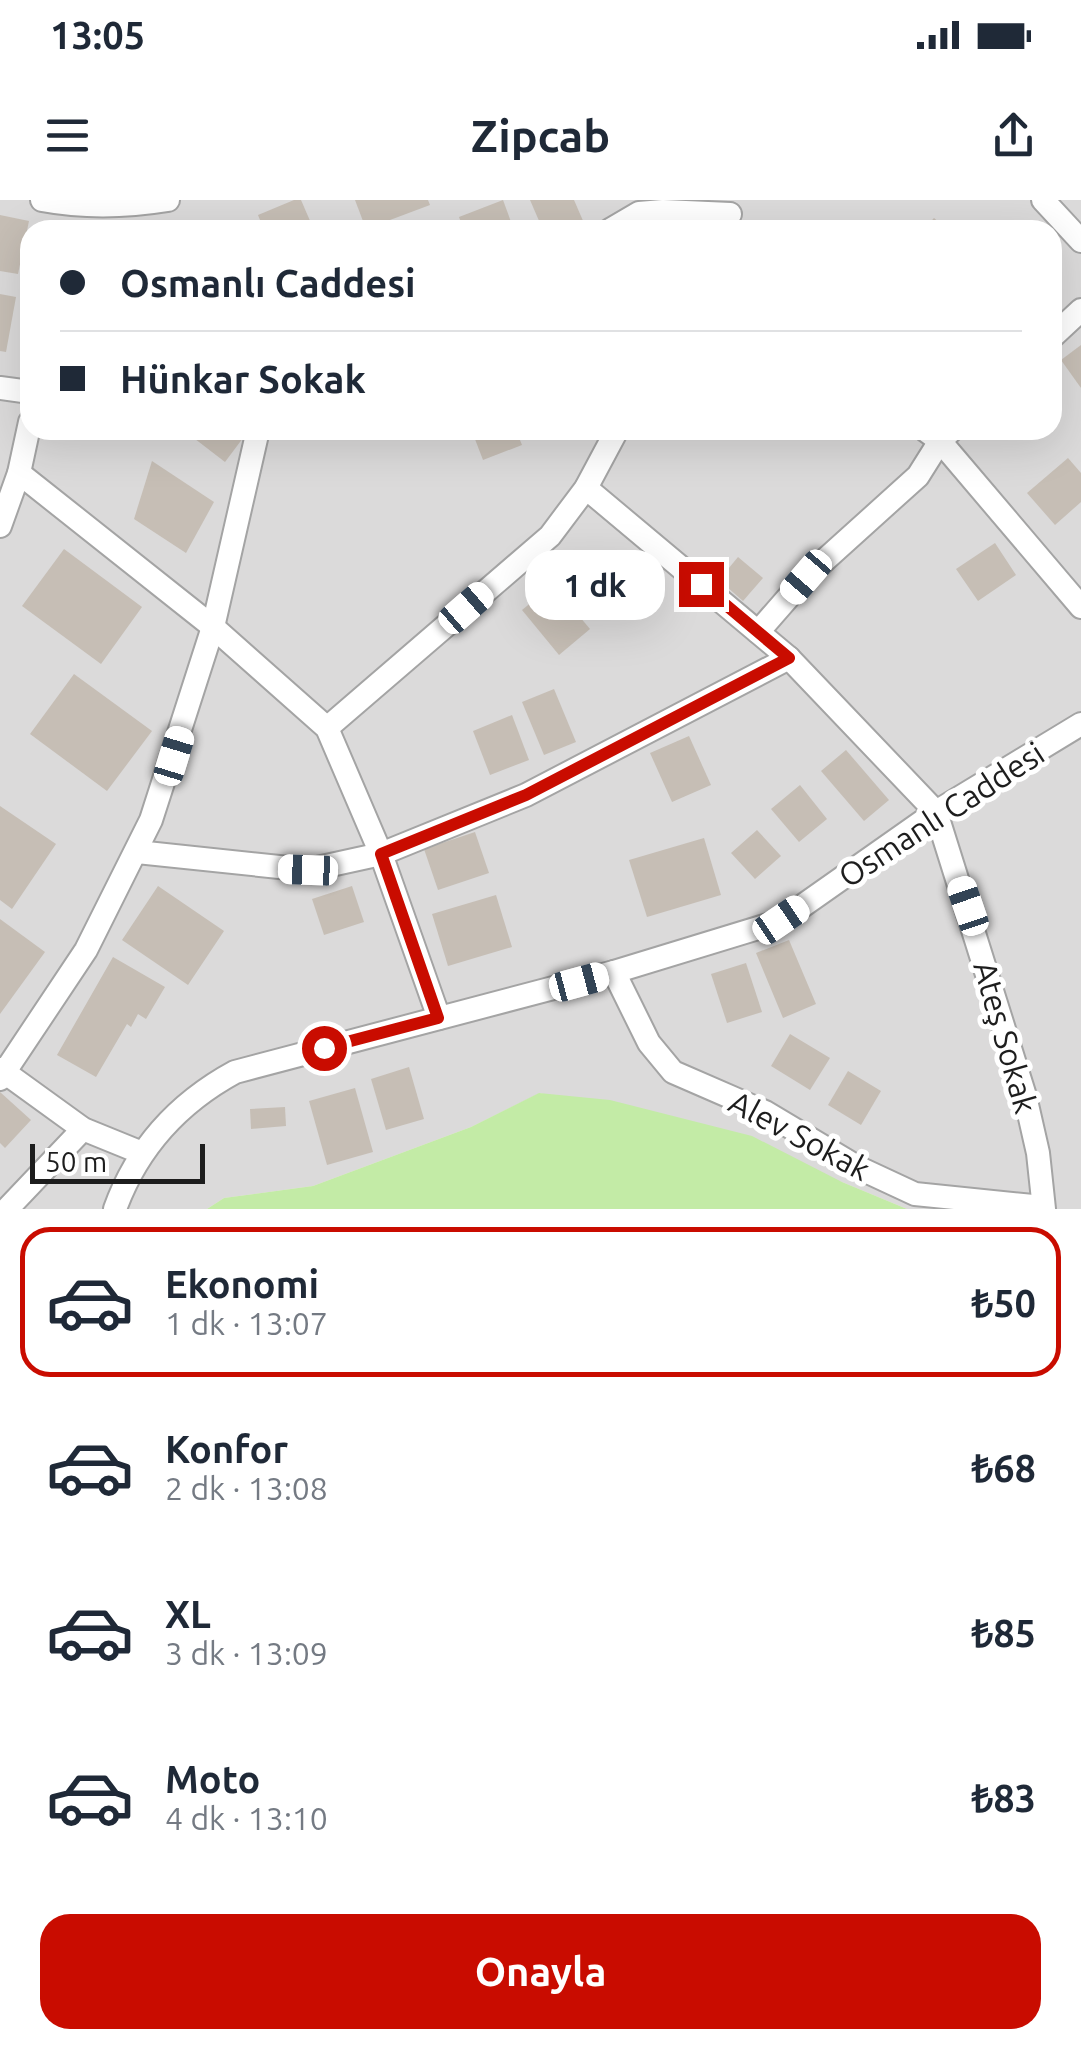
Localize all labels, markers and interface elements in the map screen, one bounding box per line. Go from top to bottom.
text: 13:05 [50,14,145,56]
icon: menu [40,108,95,163]
icon: share [986,108,1041,163]
text: Zipcab [471,110,610,161]
text: Osmanlı Caddesi [120,262,416,304]
text: Hünkar Sokak [120,358,366,400]
car [775,545,837,609]
callout: 1 dk [526,549,666,619]
route end [679,562,724,607]
text: 1 dk [564,567,626,603]
car [434,577,498,639]
car [151,723,197,789]
street label: Osmanlı Caddesi [832,734,1050,894]
car [277,854,339,886]
car [944,873,992,939]
car [748,891,814,949]
street label: Ateş Sokak [967,957,1045,1117]
car [546,960,612,1004]
route start [302,1026,347,1071]
street label: Alev Sokak [724,1083,876,1187]
scale bar [30,1139,205,1184]
text: 50 m [45,1146,107,1177]
icon: car [45,1257,135,1347]
text: Ekonomi [165,1263,319,1305]
text: ₺50 [971,1282,1036,1324]
text: 1 dk · 13:07 [165,1305,328,1341]
icon: car [45,1422,135,1512]
text: Konfor [165,1428,288,1470]
text: ₺68 [971,1447,1036,1489]
text: 2 dk · 13:08 [165,1470,328,1506]
icon: car [45,1587,135,1677]
text: XL [165,1593,211,1635]
text: ₺85 [971,1612,1036,1654]
text: 3 dk · 13:09 [165,1635,328,1671]
icon: car [45,1752,135,1842]
text: Moto [165,1758,260,1800]
text: ₺83 [971,1777,1036,1819]
text: 4 dk · 13:10 [165,1800,328,1836]
button: Onayla [40,1914,1041,2029]

